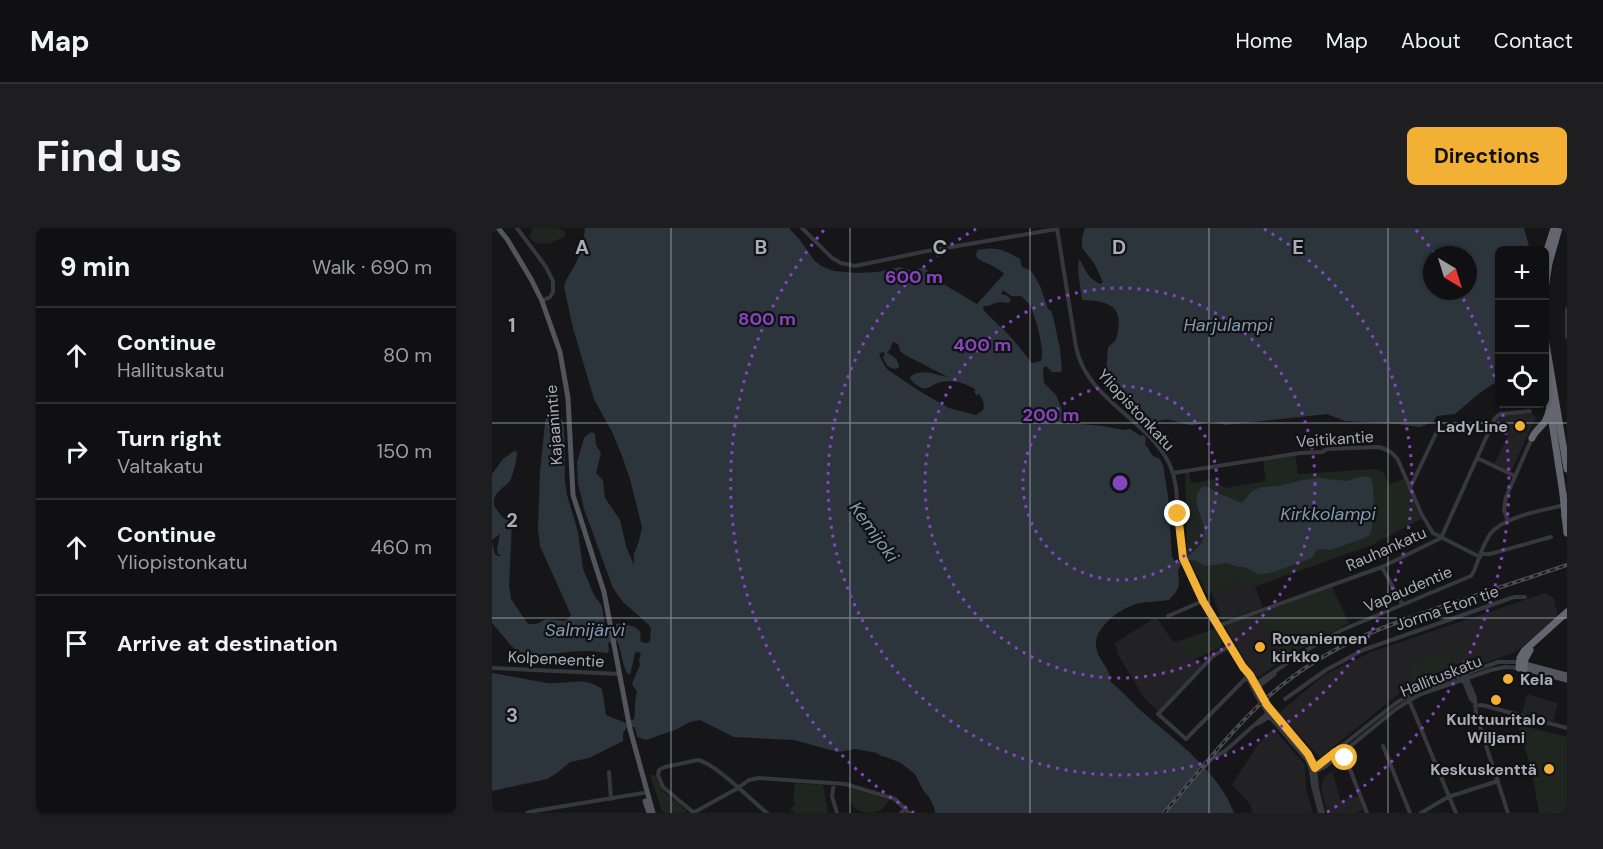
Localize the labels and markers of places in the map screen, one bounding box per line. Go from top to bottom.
place label: LadyLine [1437,416,1508,437]
marker: LadyLine [1513,419,1527,433]
centre of rings [1110,473,1130,493]
place label: Rovaniemen kirkko [1272,628,1367,667]
marker: Rovaniemen kirkko [1253,640,1267,654]
place label: Kela [1520,669,1553,690]
marker: Kela [1501,672,1515,686]
marker: Kulttuuritalo Wiljami [1489,693,1503,707]
place label: Kulttuuritalo Wiljami [1446,709,1546,748]
place label: Keskuskenttä [1430,759,1537,780]
marker: Keskuskenttä [1542,762,1556,776]

